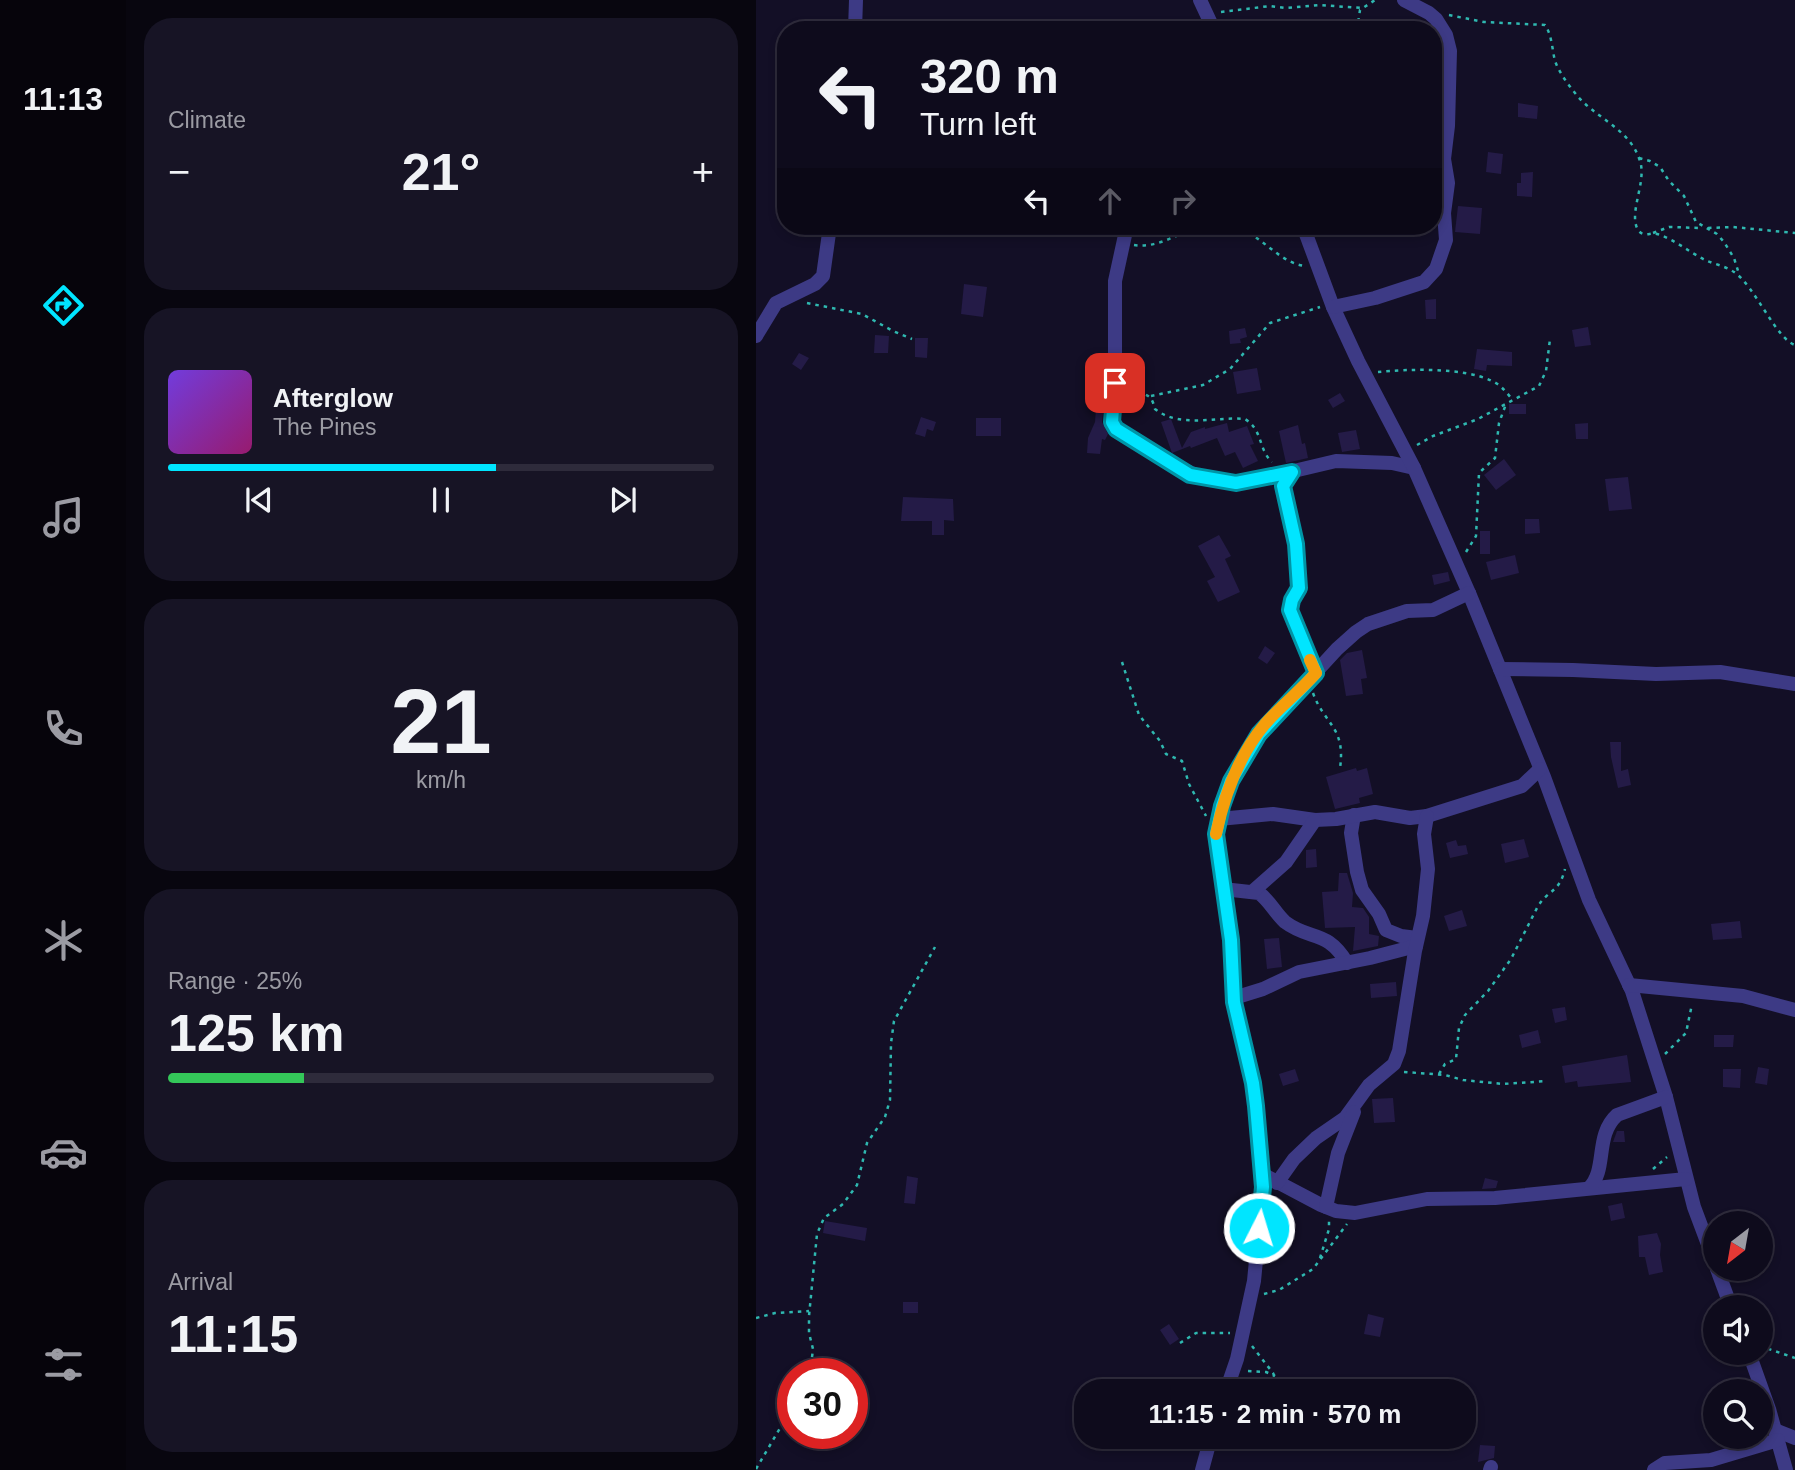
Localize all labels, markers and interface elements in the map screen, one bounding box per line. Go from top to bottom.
icon: left [805,49,896,140]
text: 320 m [920,49,1059,103]
text: 11:13 [23,81,103,117]
text: Turn left [920,106,1036,142]
text: Climate [168,107,246,133]
text: 21° [402,143,480,201]
text: − [168,151,190,193]
text: + [692,151,714,193]
icon: left [1018,182,1056,220]
icon: ahead [1091,182,1129,220]
icon: right [1164,182,1202,220]
icon: directions [39,281,88,330]
pin [1085,353,1145,413]
icon: arrive [1096,364,1134,402]
text: Afterglow [273,383,393,413]
text: The Pines [273,414,377,440]
icon: previous [240,481,278,519]
icon: pause [422,481,460,519]
icon: next [604,481,642,519]
icon: music [39,493,88,542]
text: 21 [390,671,492,772]
icon: phone [39,704,88,753]
text: km/h [416,767,466,793]
icon: climate [39,916,88,965]
text: Range · 25% [168,968,302,994]
text: 125 km [168,1004,344,1062]
icon: car [39,1128,88,1177]
position arrow [1222,1191,1296,1265]
north arrow [1703,1211,1773,1281]
map controls [1703,1211,1773,1449]
text: Arrival [168,1269,233,1295]
button: sound [1703,1295,1773,1365]
text: 11:15 [168,1305,298,1363]
icon: filters [39,1340,88,1389]
speed limit sign: 30 [777,1358,868,1449]
button: search [1703,1379,1773,1449]
text: 11:15 · 2 min · 570 m [1149,1399,1401,1429]

